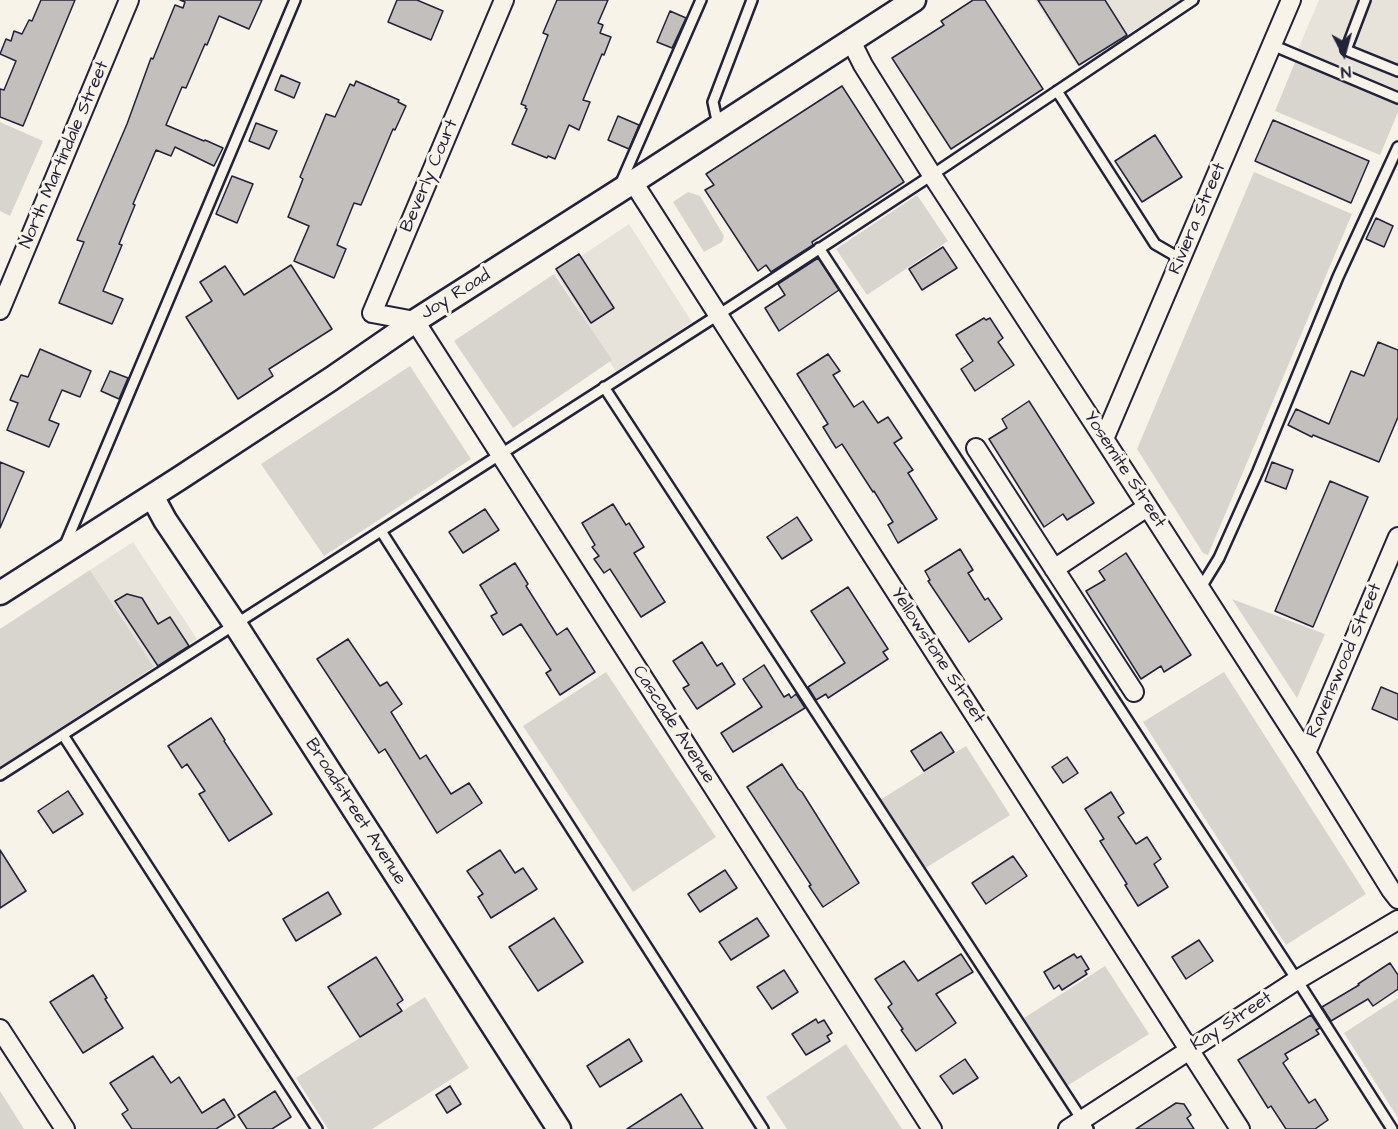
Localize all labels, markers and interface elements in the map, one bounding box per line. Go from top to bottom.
north arrow [1314,24,1374,84]
street label: North Martindale Street [16,58,114,252]
text: N [1340,60,1352,83]
street label: Beverly Court [396,116,464,236]
street label: Riviera Street [1165,160,1231,278]
street label: Joy Road [417,265,495,325]
street label: Yosemite Street [1078,408,1170,532]
street label: Ravenswood Street [1303,580,1387,742]
street label: Yellowstone Street [885,584,989,728]
street label: Cascade Avenue [627,662,719,788]
street label: Broadstreet Avenue [300,735,410,889]
street label: Kay Street [1187,988,1277,1056]

